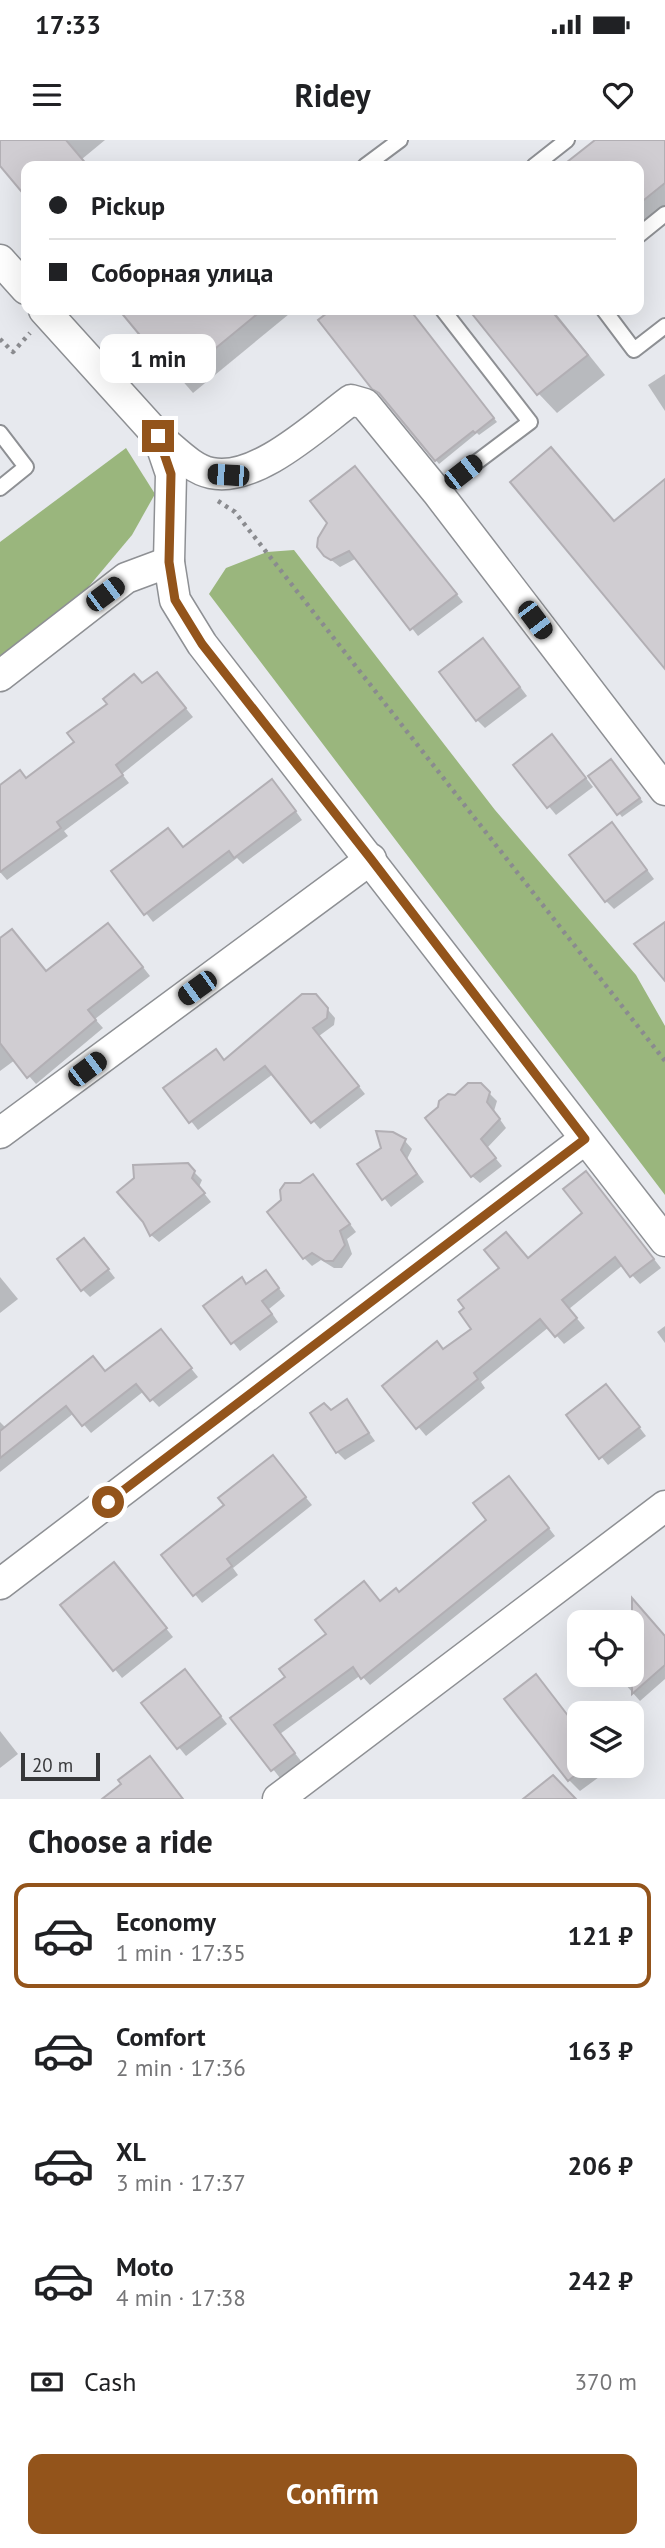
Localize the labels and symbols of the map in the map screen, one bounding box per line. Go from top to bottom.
callout: 1 min [100,334,216,384]
route end [142,420,174,452]
car [440,451,487,493]
car [207,463,250,487]
car [82,573,129,615]
car [514,597,557,643]
car [174,967,221,1009]
car [64,1048,111,1090]
route start [92,1486,124,1518]
scale bar [21,1750,100,1782]

